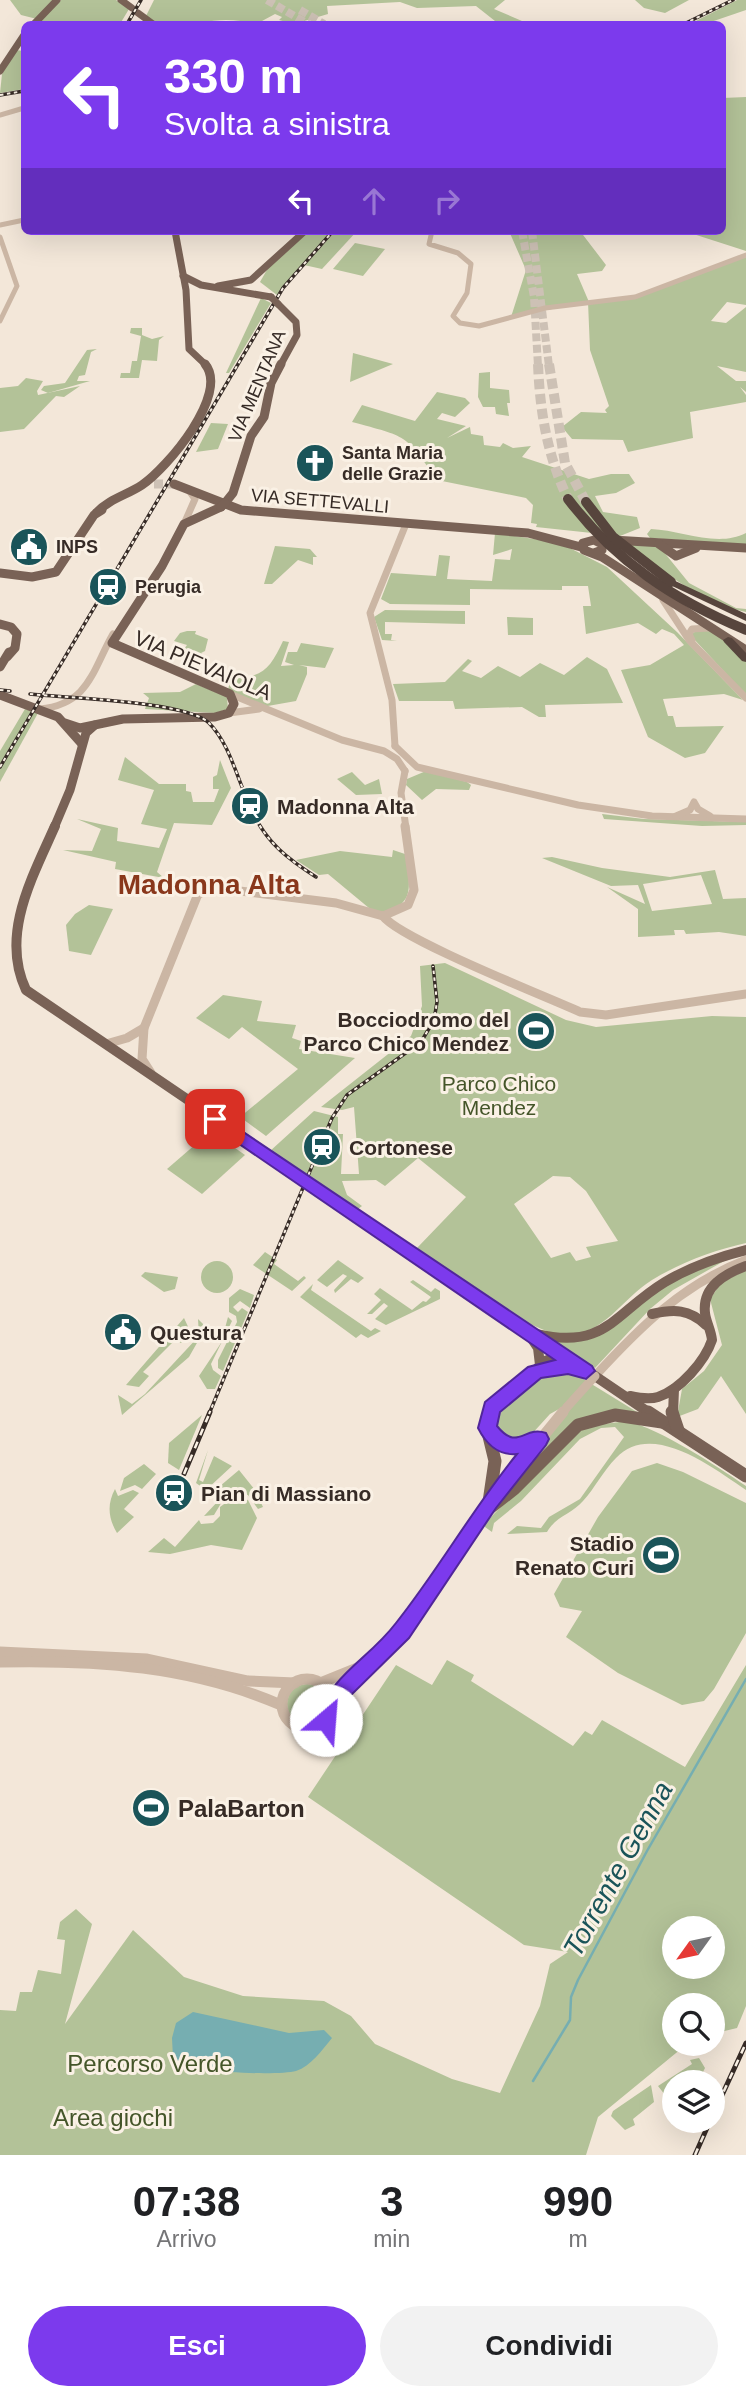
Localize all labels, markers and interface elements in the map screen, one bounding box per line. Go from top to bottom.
icon: left [49,49,140,140]
text: 330 m [164,49,303,103]
text: Svolta a sinistra [164,106,390,142]
icon: left [282,182,320,220]
icon: ahead [355,182,393,220]
icon: right [428,182,466,220]
street label: VIA MENTANA [224,327,290,445]
church icon: Santa Maria delle Grazie [294,442,336,484]
place label: Santa Maria delle Grazie [342,443,444,484]
street label: VIA SETTEVALLI [250,485,390,517]
public building icon: INPS [8,526,50,568]
place label: INPS [56,537,98,557]
station icon: Perugia [87,566,129,608]
place label: Perugia [135,577,202,597]
street label: VIA PIEVAIOLA [131,626,275,704]
station icon: Madonna Alta [229,785,271,827]
place label: Madonna Alta [277,795,414,818]
district label: Madonna Alta [118,869,301,900]
place label: Bocciodromo del Parco Chico Mendez [304,1008,509,1055]
sports icon: Bocciodromo del Parco Chico Mendez [515,1010,557,1052]
park label: Parco Chico Mendez [442,1072,556,1119]
pin [185,1089,245,1149]
icon: arrive [196,1100,234,1138]
station icon: Cortonese [301,1126,343,1168]
place label: Cortonese [349,1136,453,1159]
public building icon: Questura [102,1311,144,1353]
place label: Questura [150,1321,243,1344]
station icon: Pian di Massiano [153,1472,195,1514]
place label: Pian di Massiano [201,1482,371,1505]
place label: Stadio Renato Curi [515,1532,634,1579]
sports icon: Stadio Renato Curi [640,1534,682,1576]
position arrow [289,1683,363,1757]
water label: Torrente Genna [557,1776,679,1962]
sports icon: PalaBarton [130,1787,172,1829]
place label: PalaBarton [178,1795,305,1822]
north arrow [662,1916,724,1979]
map controls [662,1916,725,2133]
button: search [662,1993,725,2056]
park label: Percorso Verde [67,2050,233,2077]
button: layers [662,2070,725,2133]
park label: Area giochi [53,2104,173,2131]
text: 07:38 [133,2178,240,2225]
text: 3 [380,2178,403,2225]
text: 990 [543,2178,613,2225]
text: Arrivo [157,2226,217,2252]
text: min [373,2226,410,2252]
text: m [569,2226,588,2252]
button: Esci [28,2306,366,2386]
button: Condividi [380,2306,718,2386]

